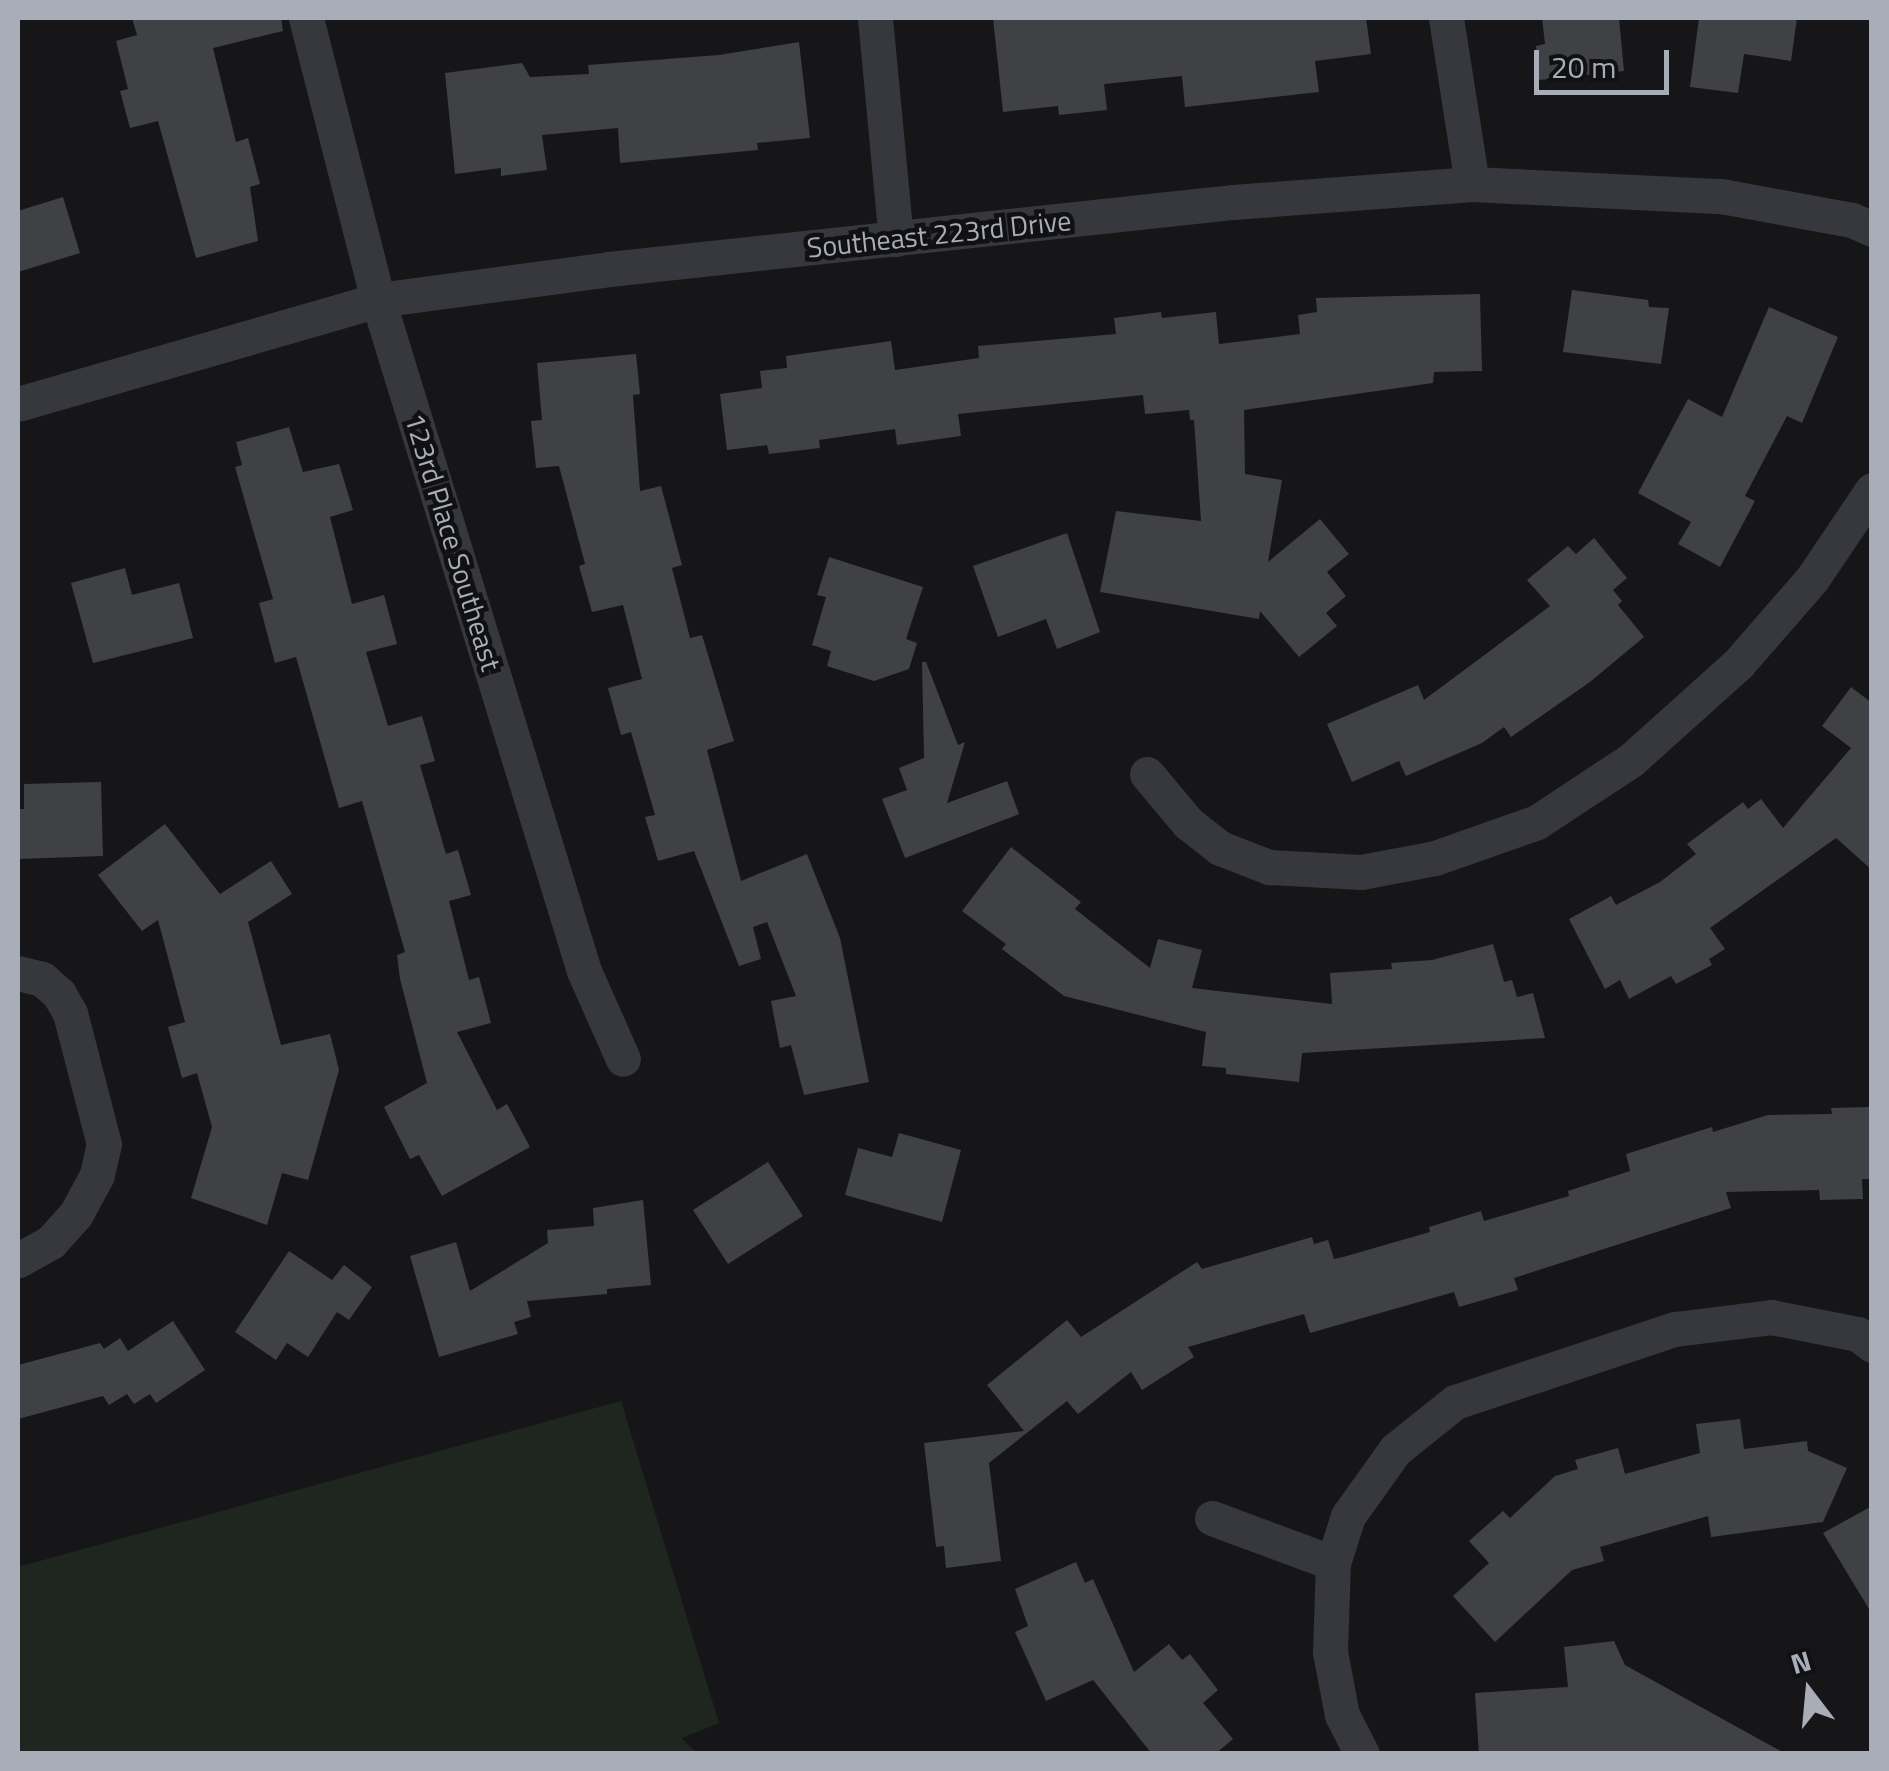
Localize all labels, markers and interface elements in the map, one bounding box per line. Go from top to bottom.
scale bar [1539,30,1674,92]
text: 20 m [1551,44,1616,90]
street label: Southeast 223rd Drive [805,203,1073,265]
street label: 123rd Place Southeast [398,409,508,675]
text: N [1785,1638,1816,1685]
north arrow [1759,1641,1859,1741]

